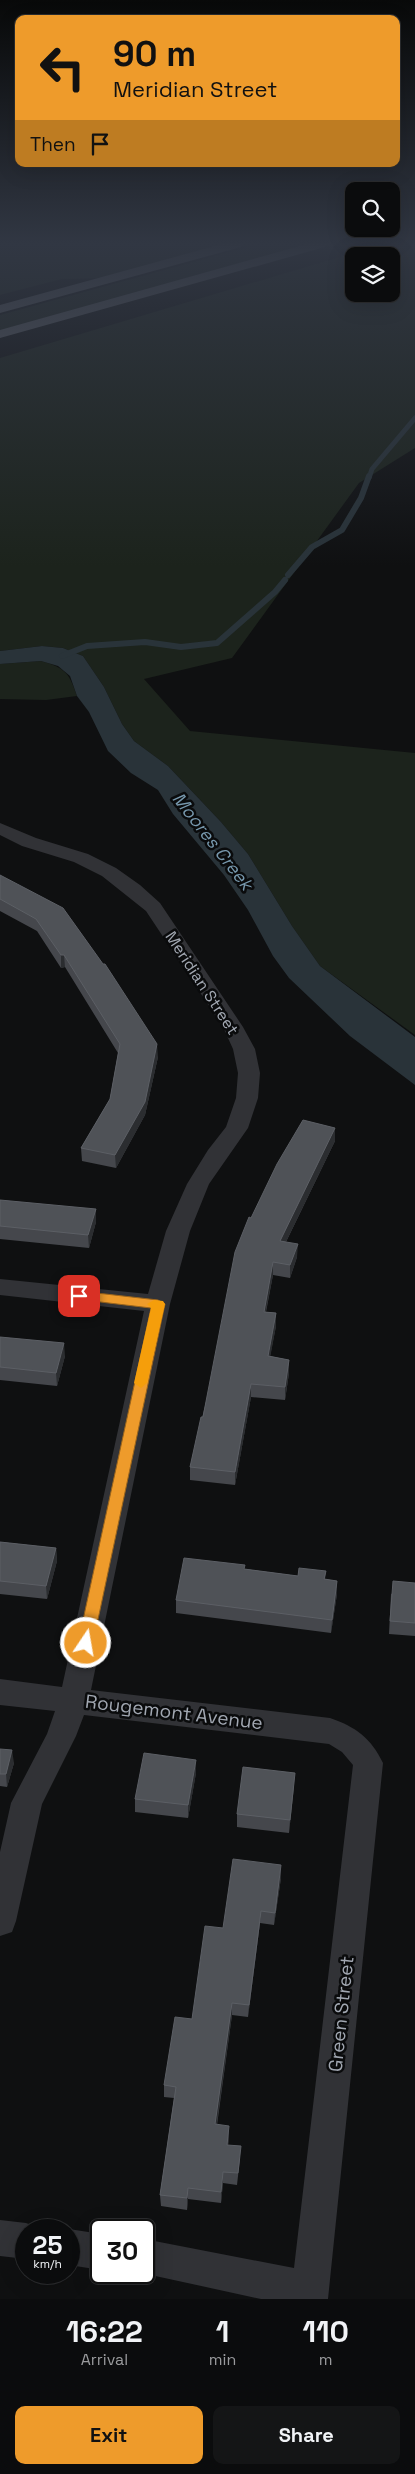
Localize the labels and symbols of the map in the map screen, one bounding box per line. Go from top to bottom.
water label: Moores Creek [168,787,260,896]
street label: Meridian Street [161,927,243,1039]
pin [58,1275,100,1317]
position arrow [59,1616,111,1668]
street label: Rougemont Avenue [84,1689,264,1735]
street label: Green Street [322,1955,360,2073]
speed limit sign: 30 [90,2219,155,2284]

